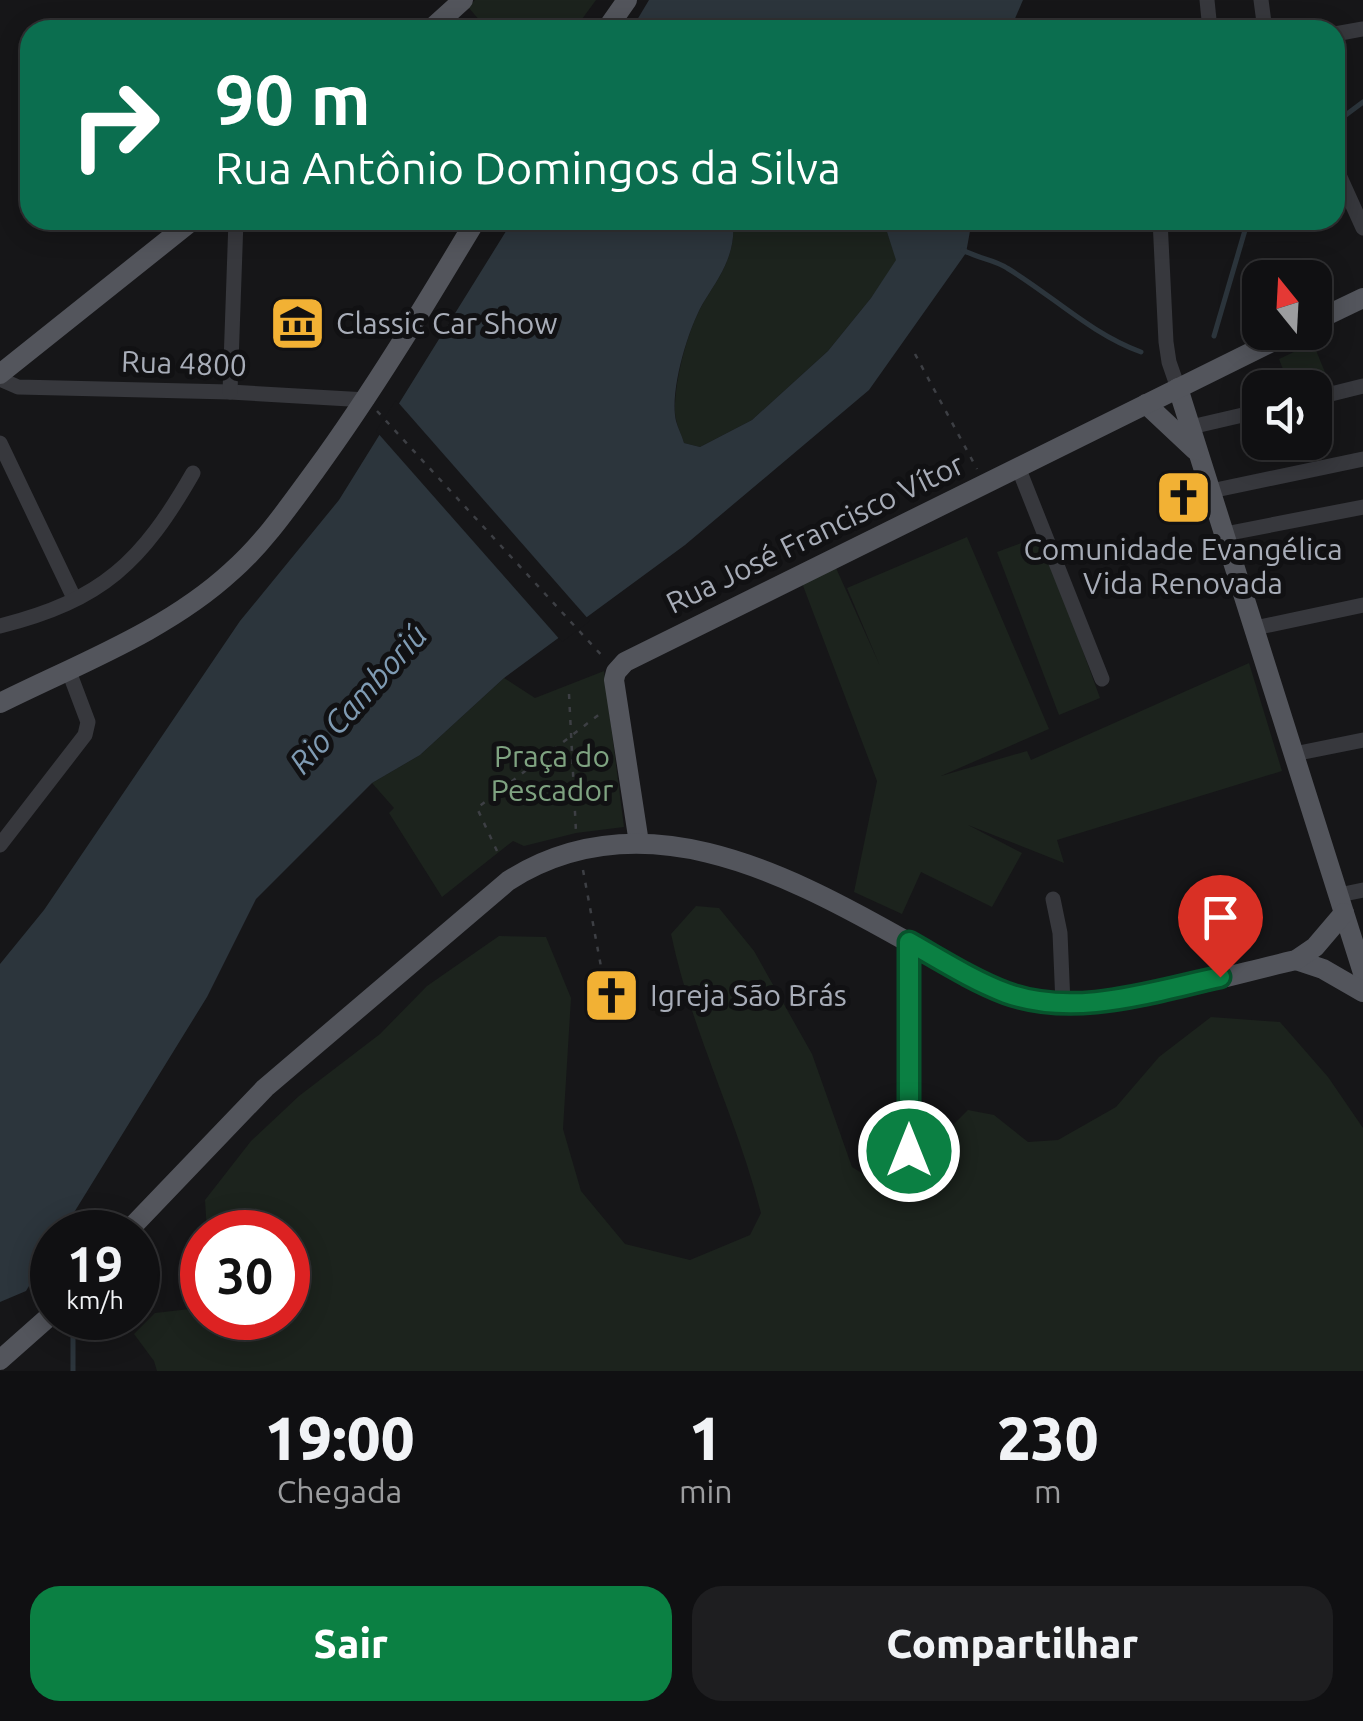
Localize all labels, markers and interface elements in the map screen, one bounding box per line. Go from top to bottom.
icon: right [50,60,180,190]
text: 90 m [215,60,371,138]
text: Rua Antônio Domingos da Silva [215,142,841,193]
north arrow [1242,260,1332,350]
map controls [1242,260,1332,460]
museum icon: Classic Car Show [267,294,327,354]
place label: Classic Car Show [336,306,558,340]
street label: Rua 4800 [121,344,247,382]
button: sound [1242,370,1332,460]
street label: Rua José Francisco Vítor [660,446,969,620]
church icon: Comunidade Evangélica Vida Renovada [1153,468,1213,528]
place label: Comunidade Evangélica Vida Renovada [1023,532,1343,600]
water label: Rio Camboriú [281,617,433,780]
park label: Praça do Pescador [491,739,614,807]
pin [1178,875,1263,978]
icon: arrive [1193,890,1248,945]
church icon: Igreja São Brás [581,966,641,1026]
place label: Igreja São Brás [650,978,847,1012]
position arrow [857,1099,961,1203]
speed limit sign: 30 [180,1210,310,1340]
text: 19 [67,1235,123,1291]
text: km/h [66,1286,124,1314]
text: 19:00 [264,1404,415,1471]
text: 1 [689,1404,723,1471]
text: 230 [997,1404,1099,1471]
text: Chegada [277,1473,402,1509]
text: min [679,1473,733,1509]
text: m [1034,1473,1062,1509]
button: Sair [30,1586,672,1701]
button: Compartilhar [692,1586,1333,1701]

